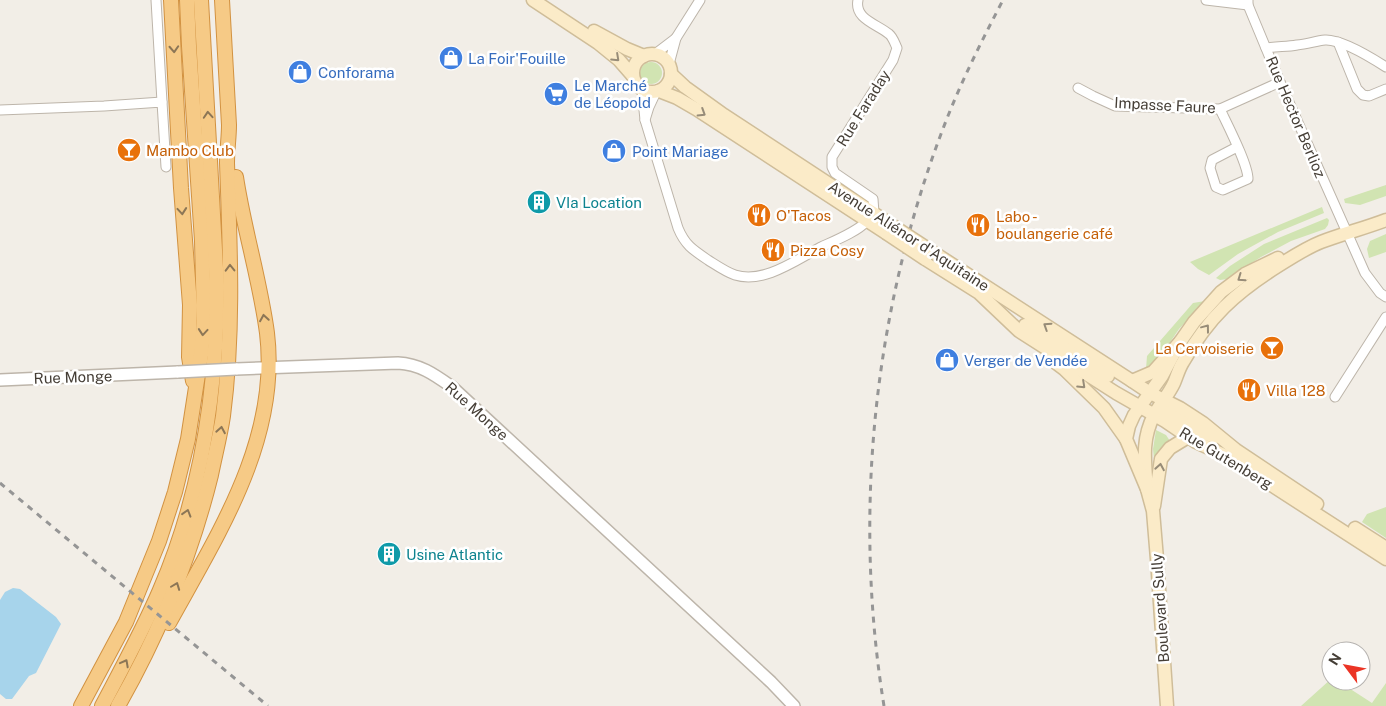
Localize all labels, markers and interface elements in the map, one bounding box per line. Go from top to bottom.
one-way arrow [169,45,179,53]
shop icon: La Foir'Fouille [438,45,464,71]
place label: La Foir'Fouille [468,50,566,67]
one-way arrow [610,52,619,61]
street label: Rue Hector Berlioz [1263,54,1329,180]
shop icon: Conforama [287,59,313,85]
place label: Conforama [318,64,395,81]
street label: Rue Faraday [833,67,893,149]
place label: Le Marché de Léopold [574,77,651,111]
supermarket icon: Le Marché de Léopold [543,81,569,107]
street label: Impasse Faure [1114,94,1216,116]
one-way arrow [697,107,706,117]
one-way arrow [203,111,214,119]
bar icon: Mambo Club [116,137,142,163]
shop icon: Point Mariage [601,138,627,164]
place label: Mambo Club [146,142,234,159]
place label: Point Mariage [632,143,729,160]
street label: Avenue Aliénor d'Aquitaine [825,178,993,294]
building icon: VIa Location [526,189,552,215]
place label: VIa Location [556,194,642,211]
restaurant icon: O'Tacos [746,202,772,228]
one-way arrow [177,207,188,215]
place label: O'Tacos [776,207,831,224]
place label: Labo - boulangerie café [996,208,1113,242]
restaurant icon: Labo - boulangerie café [965,212,991,238]
restaurant icon: Pizza Cosy [760,237,786,263]
place label: Pizza Cosy [790,242,864,259]
one-way arrow [225,264,235,272]
one-way arrow [1238,272,1247,281]
one-way arrow [260,314,270,323]
one-way arrow [1044,323,1053,332]
one-way arrow [1200,325,1208,334]
one-way arrow [198,328,209,336]
bar icon: La Cervoiserie [1259,335,1285,361]
place label: La Cervoiserie [1155,340,1254,357]
shop icon: Verger de Vendée [934,347,960,373]
place label: Verger de Vendée [964,352,1088,369]
street label: Rue Monge [33,367,113,387]
restaurant icon: Villa 128 [1236,377,1262,403]
street label: Rue Monge [442,378,512,444]
one-way arrow [1076,379,1085,388]
place label: Villa 128 [1266,382,1325,399]
street label: Rue Gutenberg [1176,424,1276,492]
one-way arrow [215,425,225,434]
one-way arrow [1154,463,1164,472]
one-way arrow [181,510,191,518]
building icon: Usine Atlantic [376,541,402,567]
place label: Usine Atlantic [406,546,503,563]
street label: Boulevard Sully [1148,553,1172,663]
one-way arrow [170,582,180,590]
north arrow [1321,641,1371,691]
text: N [1325,650,1345,668]
one-way arrow [118,659,128,668]

